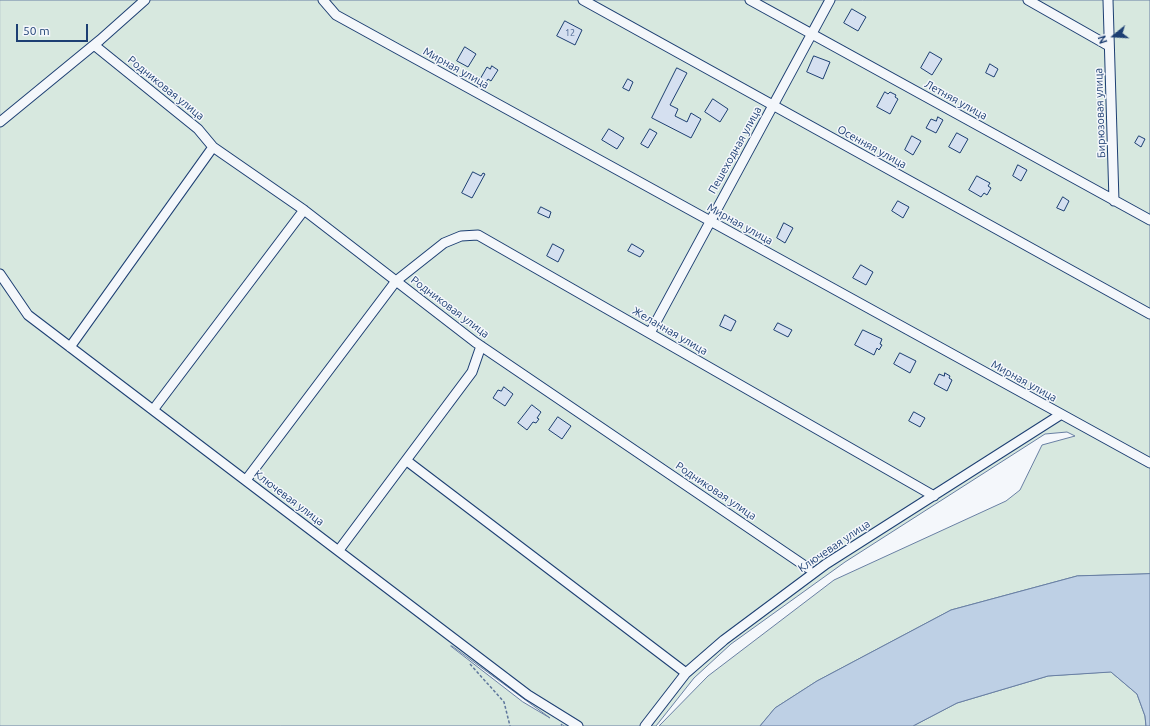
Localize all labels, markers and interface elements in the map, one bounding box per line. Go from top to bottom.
scale bar [18,16,90,42]
north arrow [1094,16,1134,56]
text: 50 m [23,24,50,37]
house number: 12 [565,28,575,38]
text: N [1096,34,1110,45]
street label: Мирная улица [421,45,491,91]
street label: Родниковая улица [125,53,207,123]
street label: Бирюзовая улица [1092,68,1108,158]
street label: Летняя улица [922,77,990,123]
street label: Пешеходная улица [706,104,764,196]
street label: Осенняя улица [835,123,909,171]
street label: Мирная улица [705,201,775,247]
street label: Родниковая улица [408,273,492,341]
street label: Желанная улица [630,304,710,358]
street label: Мирная улица [989,358,1059,404]
street label: Родниковая улица [673,459,759,523]
street label: Ключевая улица [251,467,327,529]
street label: Ключевая улица [795,517,873,575]

